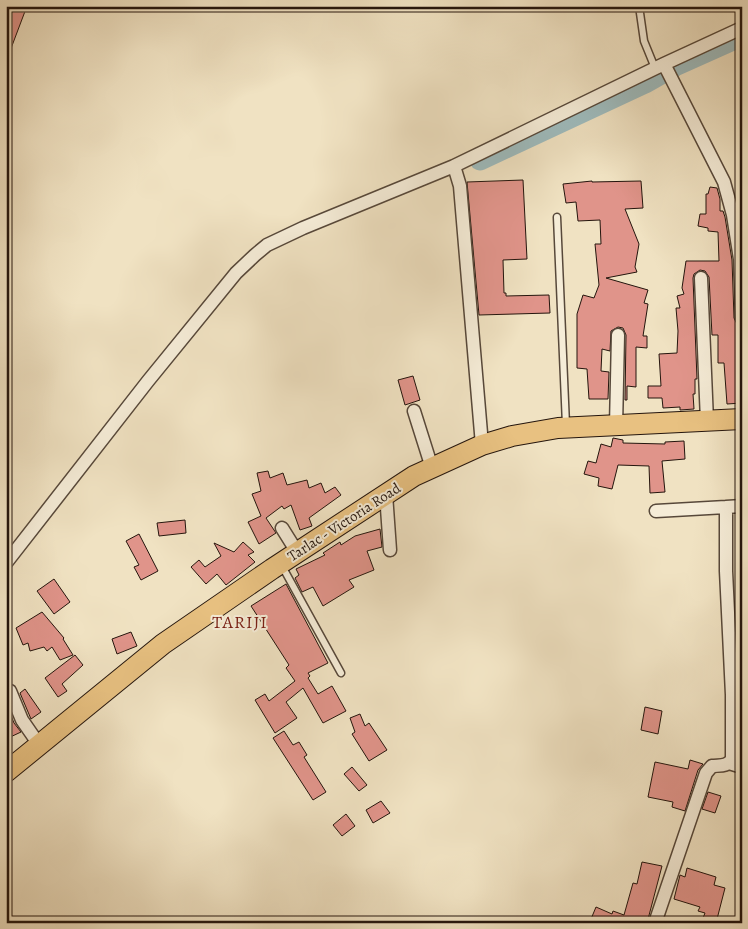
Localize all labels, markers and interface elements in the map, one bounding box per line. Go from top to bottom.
street label: Tarlac - Victoria Road [284,477,405,566]
district label: TARIJI [212,610,268,634]

